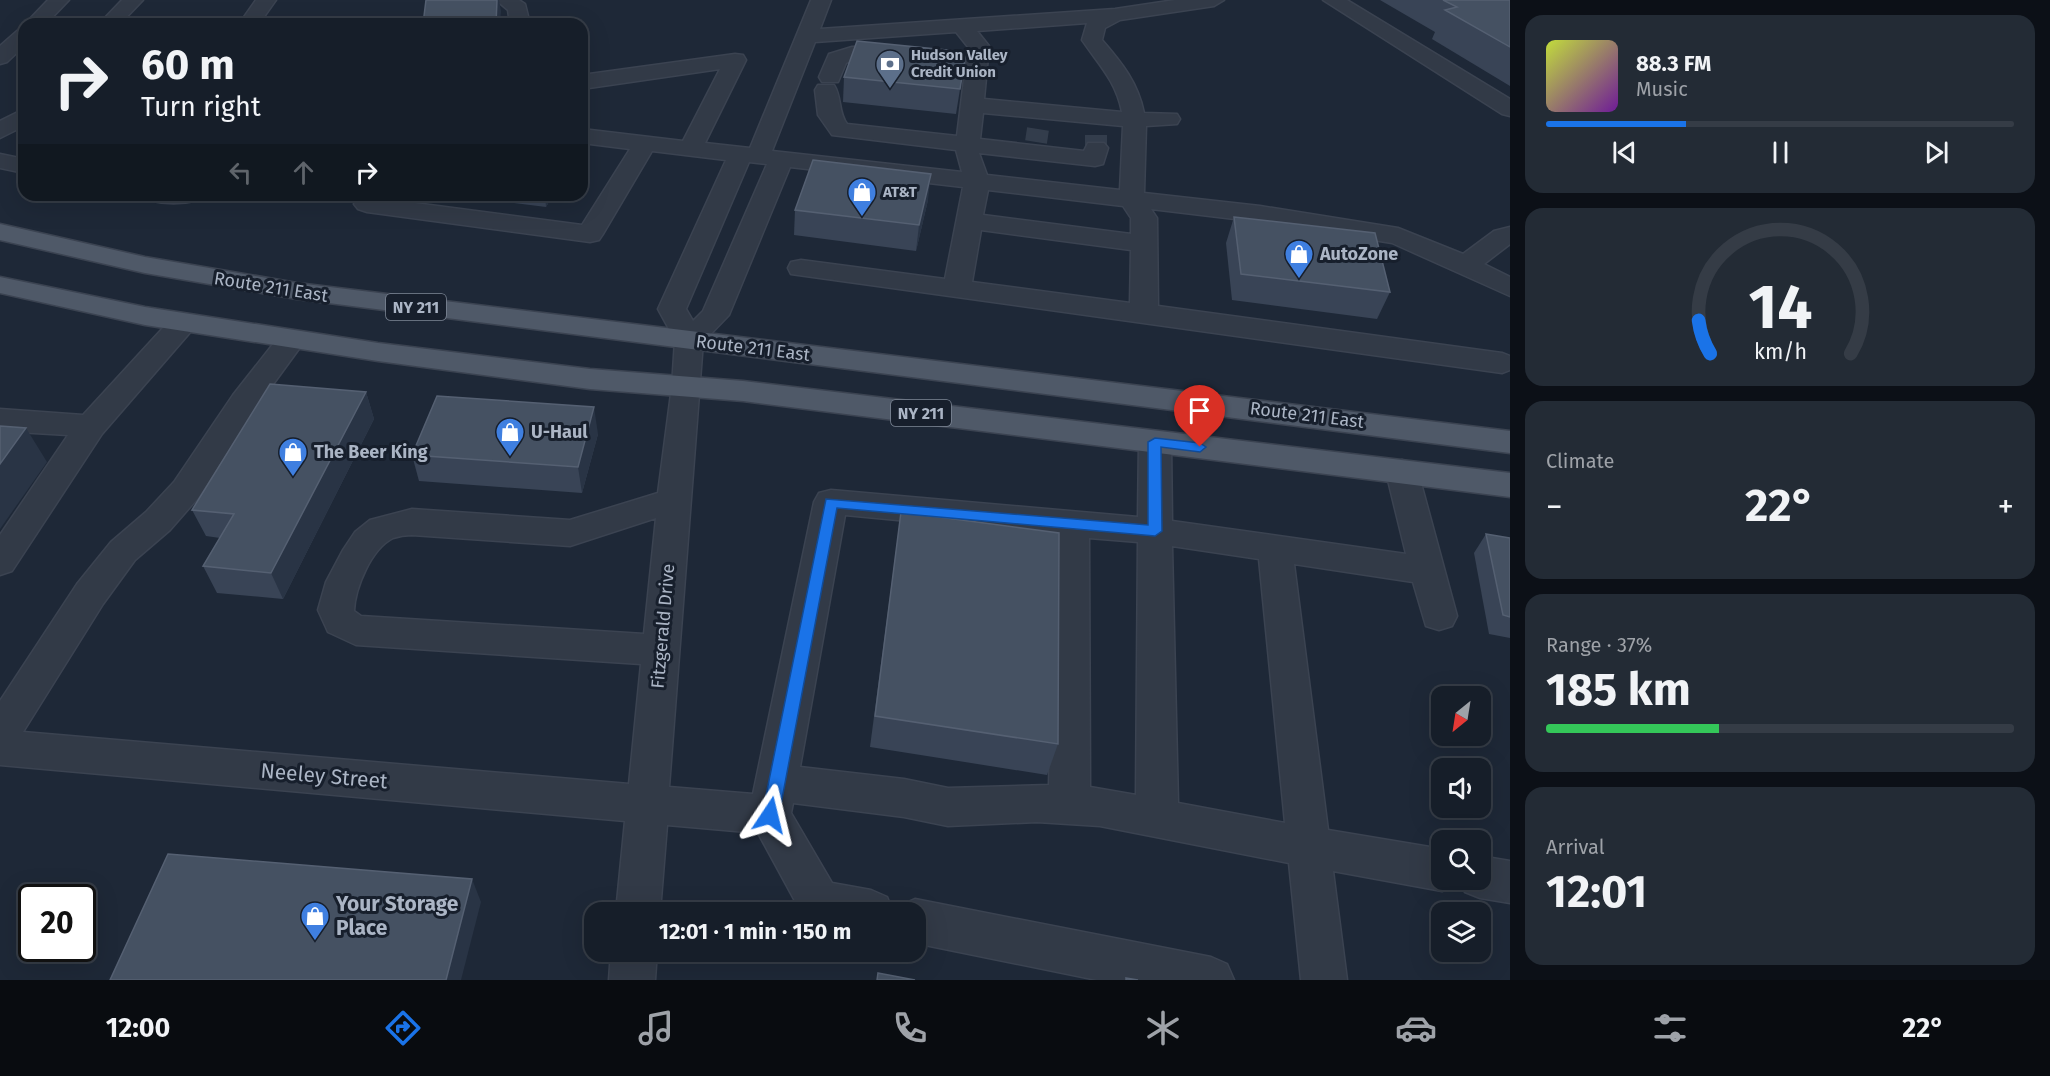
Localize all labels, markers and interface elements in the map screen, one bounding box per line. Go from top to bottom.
text: 60 m [141,40,235,90]
icon: right [42,42,120,120]
place label: Hudson Valley Credit Union [911,46,1008,81]
bank icon: Hudson Valley Credit Union [874,48,906,90]
text: 88.3 FM [1636,50,1711,77]
text: Music [1636,77,1688,101]
text: Turn right [141,91,261,123]
icon: previous [1608,136,1641,169]
icon: pause [1764,136,1797,169]
icon: next [1920,136,1953,169]
icon: left [224,156,257,189]
icon: ahead [287,156,320,189]
icon: right [350,156,383,189]
shop icon: AT&T [846,176,878,218]
place label: AT&T [882,183,918,201]
shop icon: AutoZone [1283,238,1315,280]
place label: AutoZone [1319,243,1398,265]
street label: Route 211 East [213,267,330,307]
text: 14 [1748,270,1812,345]
road number: NY 211 [386,294,446,320]
street label: Route 211 East [695,330,812,366]
text: km/h [1753,339,1807,365]
pin [1174,385,1225,447]
icon: arrive [1183,394,1216,427]
street label: Route 211 East [1249,397,1366,433]
road number: NY 211 [891,400,951,426]
shop icon: U-Haul [494,416,526,458]
place label: U-Haul [531,421,588,443]
shop icon: The Beer King [277,436,309,478]
place label: The Beer King [314,441,428,463]
text: Climate [1546,449,1614,473]
text: 22° [1745,479,1815,533]
text: − [1546,487,1563,527]
text: + [1998,487,2014,527]
street label: Fitzgerald Drive [647,563,679,689]
text: Range · 37% [1546,633,1652,657]
text: 185 km [1546,663,1691,717]
north arrow [1431,686,1491,746]
map controls [1431,686,1491,962]
street label: Neeley Street [259,757,389,795]
button: sound [1431,758,1491,818]
position arrow [738,783,802,847]
button: search [1431,830,1491,890]
text: Arrival [1546,835,1605,859]
text: 12:01 [1546,865,1647,919]
speed limit sign: 20 [18,884,96,962]
place label: Your Storage Place [335,891,459,941]
shop icon: Your Storage Place [299,900,331,942]
button: layers [1431,902,1491,962]
text: 12:01 · 1 min · 150 m [659,918,851,945]
icon: directions [382,1007,424,1049]
icon: music [635,1007,677,1049]
icon: phone [889,1007,931,1049]
icon: climate [1142,1007,1184,1049]
icon: car [1395,1007,1437,1049]
icon: filters [1649,1007,1691,1049]
text: 12:00 [106,1012,170,1044]
text: 22° [1902,1012,1944,1044]

